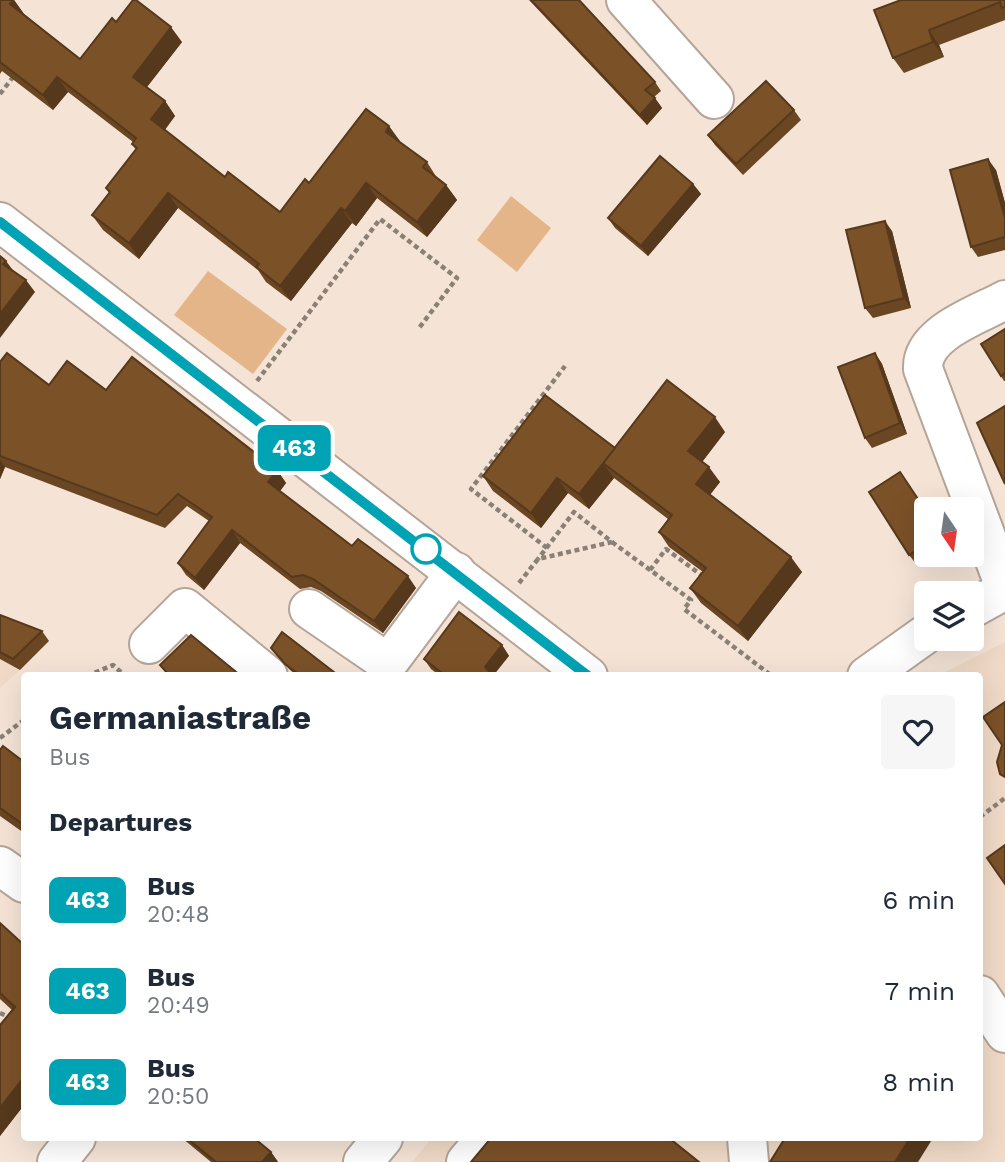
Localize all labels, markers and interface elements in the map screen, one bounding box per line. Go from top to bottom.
line badge: 463 [254,425,334,471]
text: 463 [272,434,316,462]
north arrow [914,497,984,567]
map controls [914,497,984,651]
unlabelled marker [411,534,441,564]
button: layers [914,581,984,651]
button: heart [881,695,955,769]
text: Germaniastraße [49,698,311,737]
text: Bus [49,744,90,771]
text: Departures [49,807,192,837]
text: Bus [147,871,195,901]
text: 6 min [883,885,955,915]
text: 463 [65,886,110,914]
text: 20:48 [147,901,210,928]
text: Bus [147,962,195,992]
text: 7 min [885,976,955,1006]
text: 463 [65,977,110,1005]
text: 20:49 [147,992,210,1019]
text: Bus [147,1053,195,1083]
text: 8 min [882,1067,955,1097]
text: 463 [65,1068,110,1096]
text: 20:50 [147,1083,209,1110]

